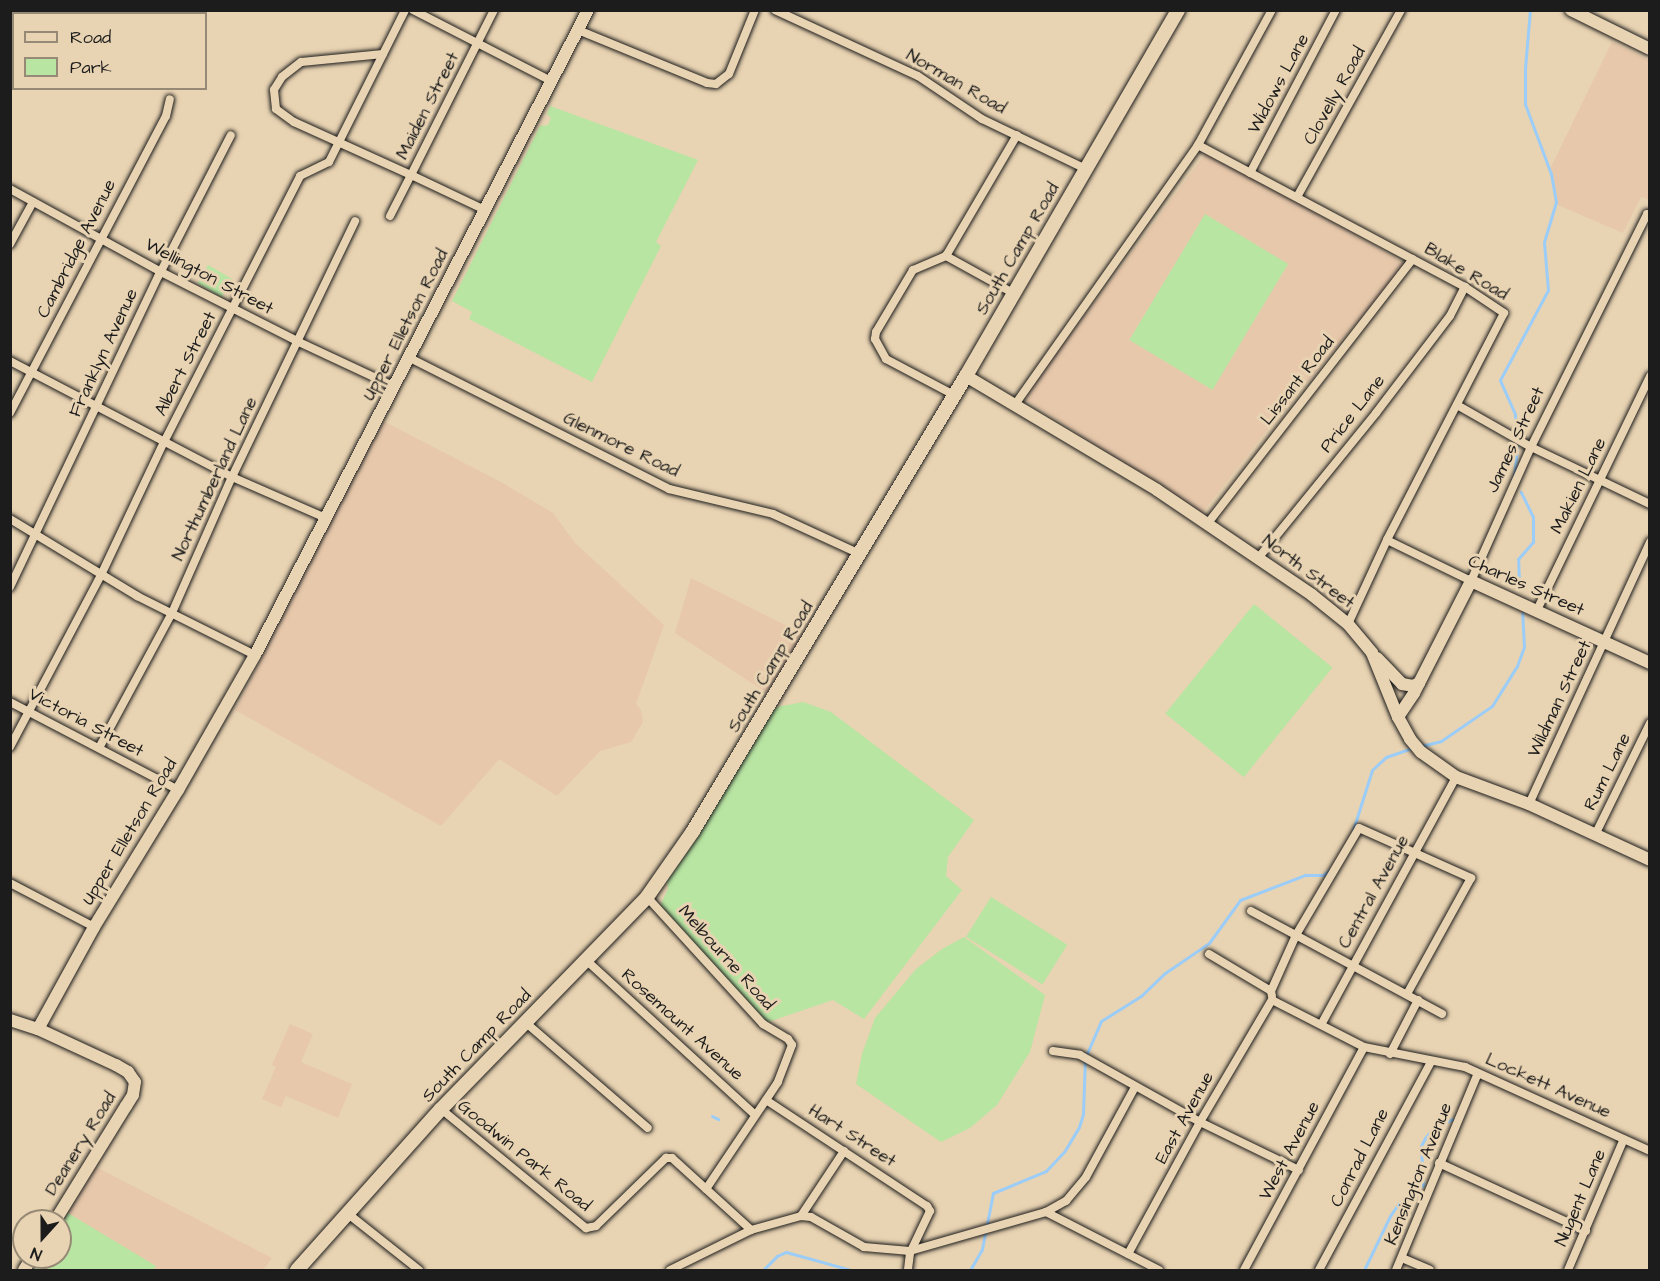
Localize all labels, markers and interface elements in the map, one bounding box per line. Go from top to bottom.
legend [12,12,207,90]
text: Road [70,25,111,50]
street label: Widows Lane [1244,30,1314,138]
street label: Clovelly Road [1299,43,1371,149]
street label: Norman Road [902,45,1010,119]
street label: Maiden Street [392,49,464,163]
text: Park [70,55,112,80]
street label: Cambridge Avenue [33,176,121,322]
street label: South Camp Road [971,179,1065,319]
street label: Wellington Street [141,234,277,320]
street label: Blake Road [1420,239,1512,305]
street label: Upper Elletson Road [358,246,454,404]
street label: Franklyn Avenue [65,285,143,421]
street label: Albert Street [150,308,222,420]
street label: Lissant Road [1256,332,1340,430]
street label: Price Lane [1316,371,1390,457]
street label: James Street [1482,384,1550,496]
street label: Northumberland Lane [168,394,262,564]
street label: Glenmore Road [559,408,683,482]
street label: Makien Lane [1546,434,1612,538]
street label: North Street [1257,530,1359,614]
street label: Charles Street [1464,551,1588,621]
street label: South Camp Road [723,598,819,736]
street label: Wildman Street [1523,637,1597,761]
street label: Victoria Street [25,684,147,762]
street label: Rum Lane [1580,730,1636,814]
street label: Upper Elletson Road [78,755,182,909]
street label: Central Avenue [1334,832,1414,952]
street label: Melbourne Road [673,901,779,1015]
street label: Rosemount Avenue [616,964,748,1086]
street label: South Camp Road [418,985,536,1107]
street label: Lockett Avenue [1482,1049,1614,1123]
street label: East Avenue [1151,1068,1219,1168]
street label: Deanery Road [41,1088,121,1200]
street label: Goodwin Park Road [453,1095,595,1217]
street label: West Avenue [1255,1098,1325,1204]
street label: Hart Street [804,1100,900,1172]
street label: Kensington Avenue [1381,1100,1457,1248]
street label: Conrad Lane [1326,1105,1394,1211]
street label: Nugent Lane [1551,1146,1611,1250]
north arrow [12,1209,72,1269]
text: N [28,1242,45,1266]

